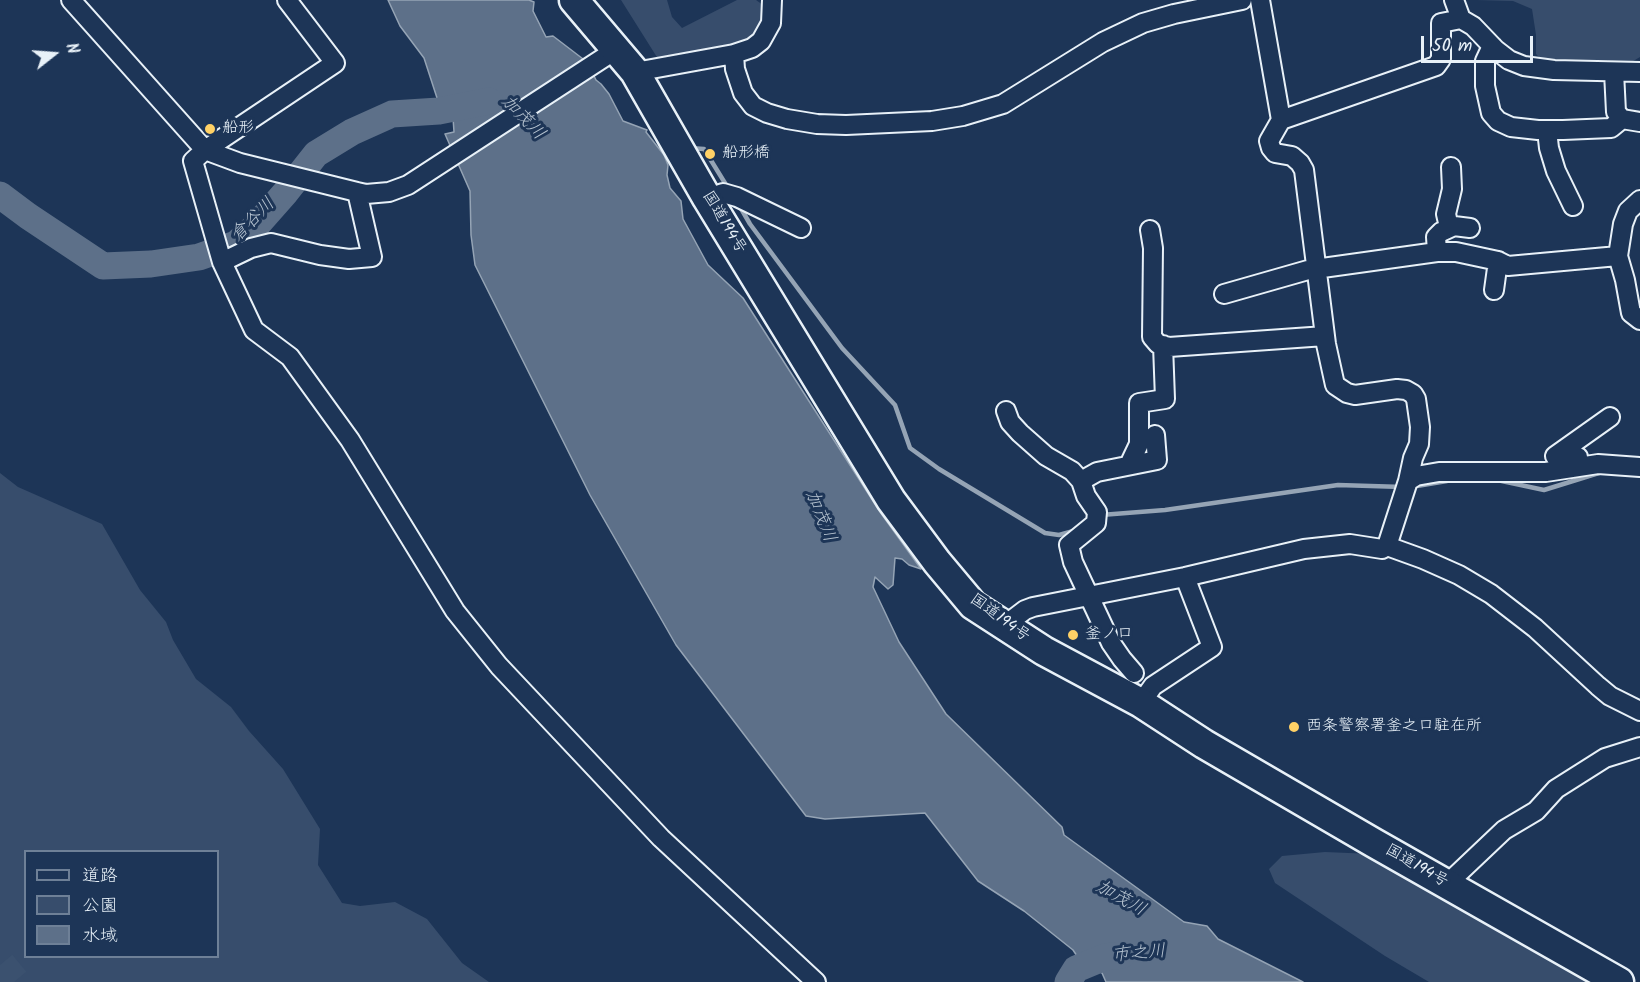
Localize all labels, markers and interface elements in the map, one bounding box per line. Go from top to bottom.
north arrow [24,24,84,84]
scale bar [1424,24,1536,62]
text: 50 m [1432,32,1472,61]
text: N [58,40,85,57]
water label: 加茂川 [495,92,549,146]
place label: 船形 [222,119,254,139]
marker: 船形 [203,122,217,136]
place label: 船形橋 [722,144,770,164]
marker: 船形橋 [703,147,717,161]
street label: 国道194号 [697,188,749,258]
water label: 倉谷川 [227,194,281,248]
water label: 加茂川 [799,488,839,546]
street label: 国道194号 [965,591,1033,647]
place label: 釜ノ口 [1085,625,1133,645]
marker: 釜ノ口 [1066,628,1080,642]
place label: 西条警察署釜之口駐在所 [1306,717,1482,737]
marker: 西条警察署釜之口駐在所 [1287,720,1301,734]
street label: 国道194号 [1381,841,1451,893]
legend [24,850,219,958]
text: 道路 [82,862,118,891]
water label: 加茂川 [1091,877,1149,923]
text: 公園 [82,892,118,921]
text: 水域 [82,922,118,951]
water label: 市之川 [1111,942,1167,968]

